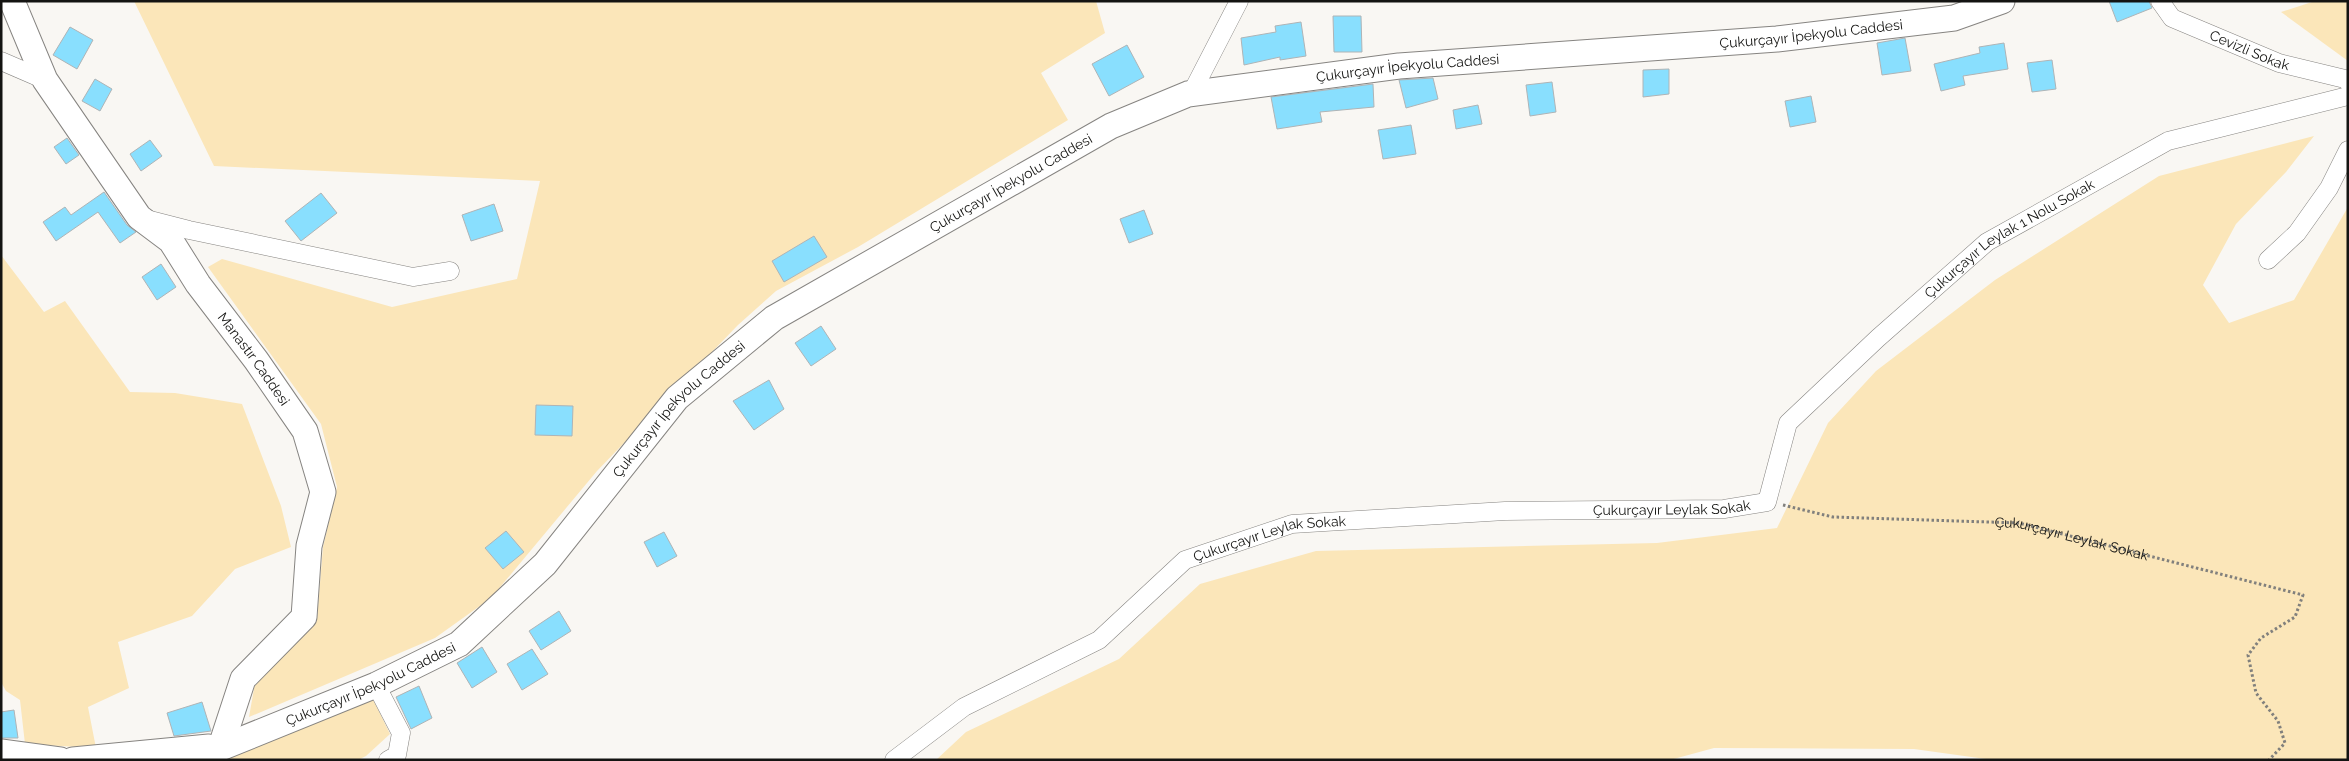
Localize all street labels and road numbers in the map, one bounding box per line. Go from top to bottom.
street label: Çukurçayır İpekyolu Caddesi [1719,16,1904,51]
street label: Cevizli Sokak [2207,27,2292,73]
street label: Çukurçayır İpekyolu Caddesi [1315,51,1500,85]
street label: Çukurçayır İpekyolu Caddesi [927,131,1095,236]
street label: Çukurçayır Leylak 1 Nolu Sokak [1921,176,2097,301]
street label: Manastır Caddesi [215,309,293,409]
street label: Çukurçayır İpekyolu Caddesi [609,338,748,480]
street label: Çukurçayır Leylak Sokak [1593,497,1752,518]
street label: Çukurçayır Leylak Sokak [1191,513,1347,565]
street label: Çukurçayır Leylak Sokak [1994,514,2151,564]
street label: Çukurçayır İpekyolu Caddesi [283,639,458,729]

